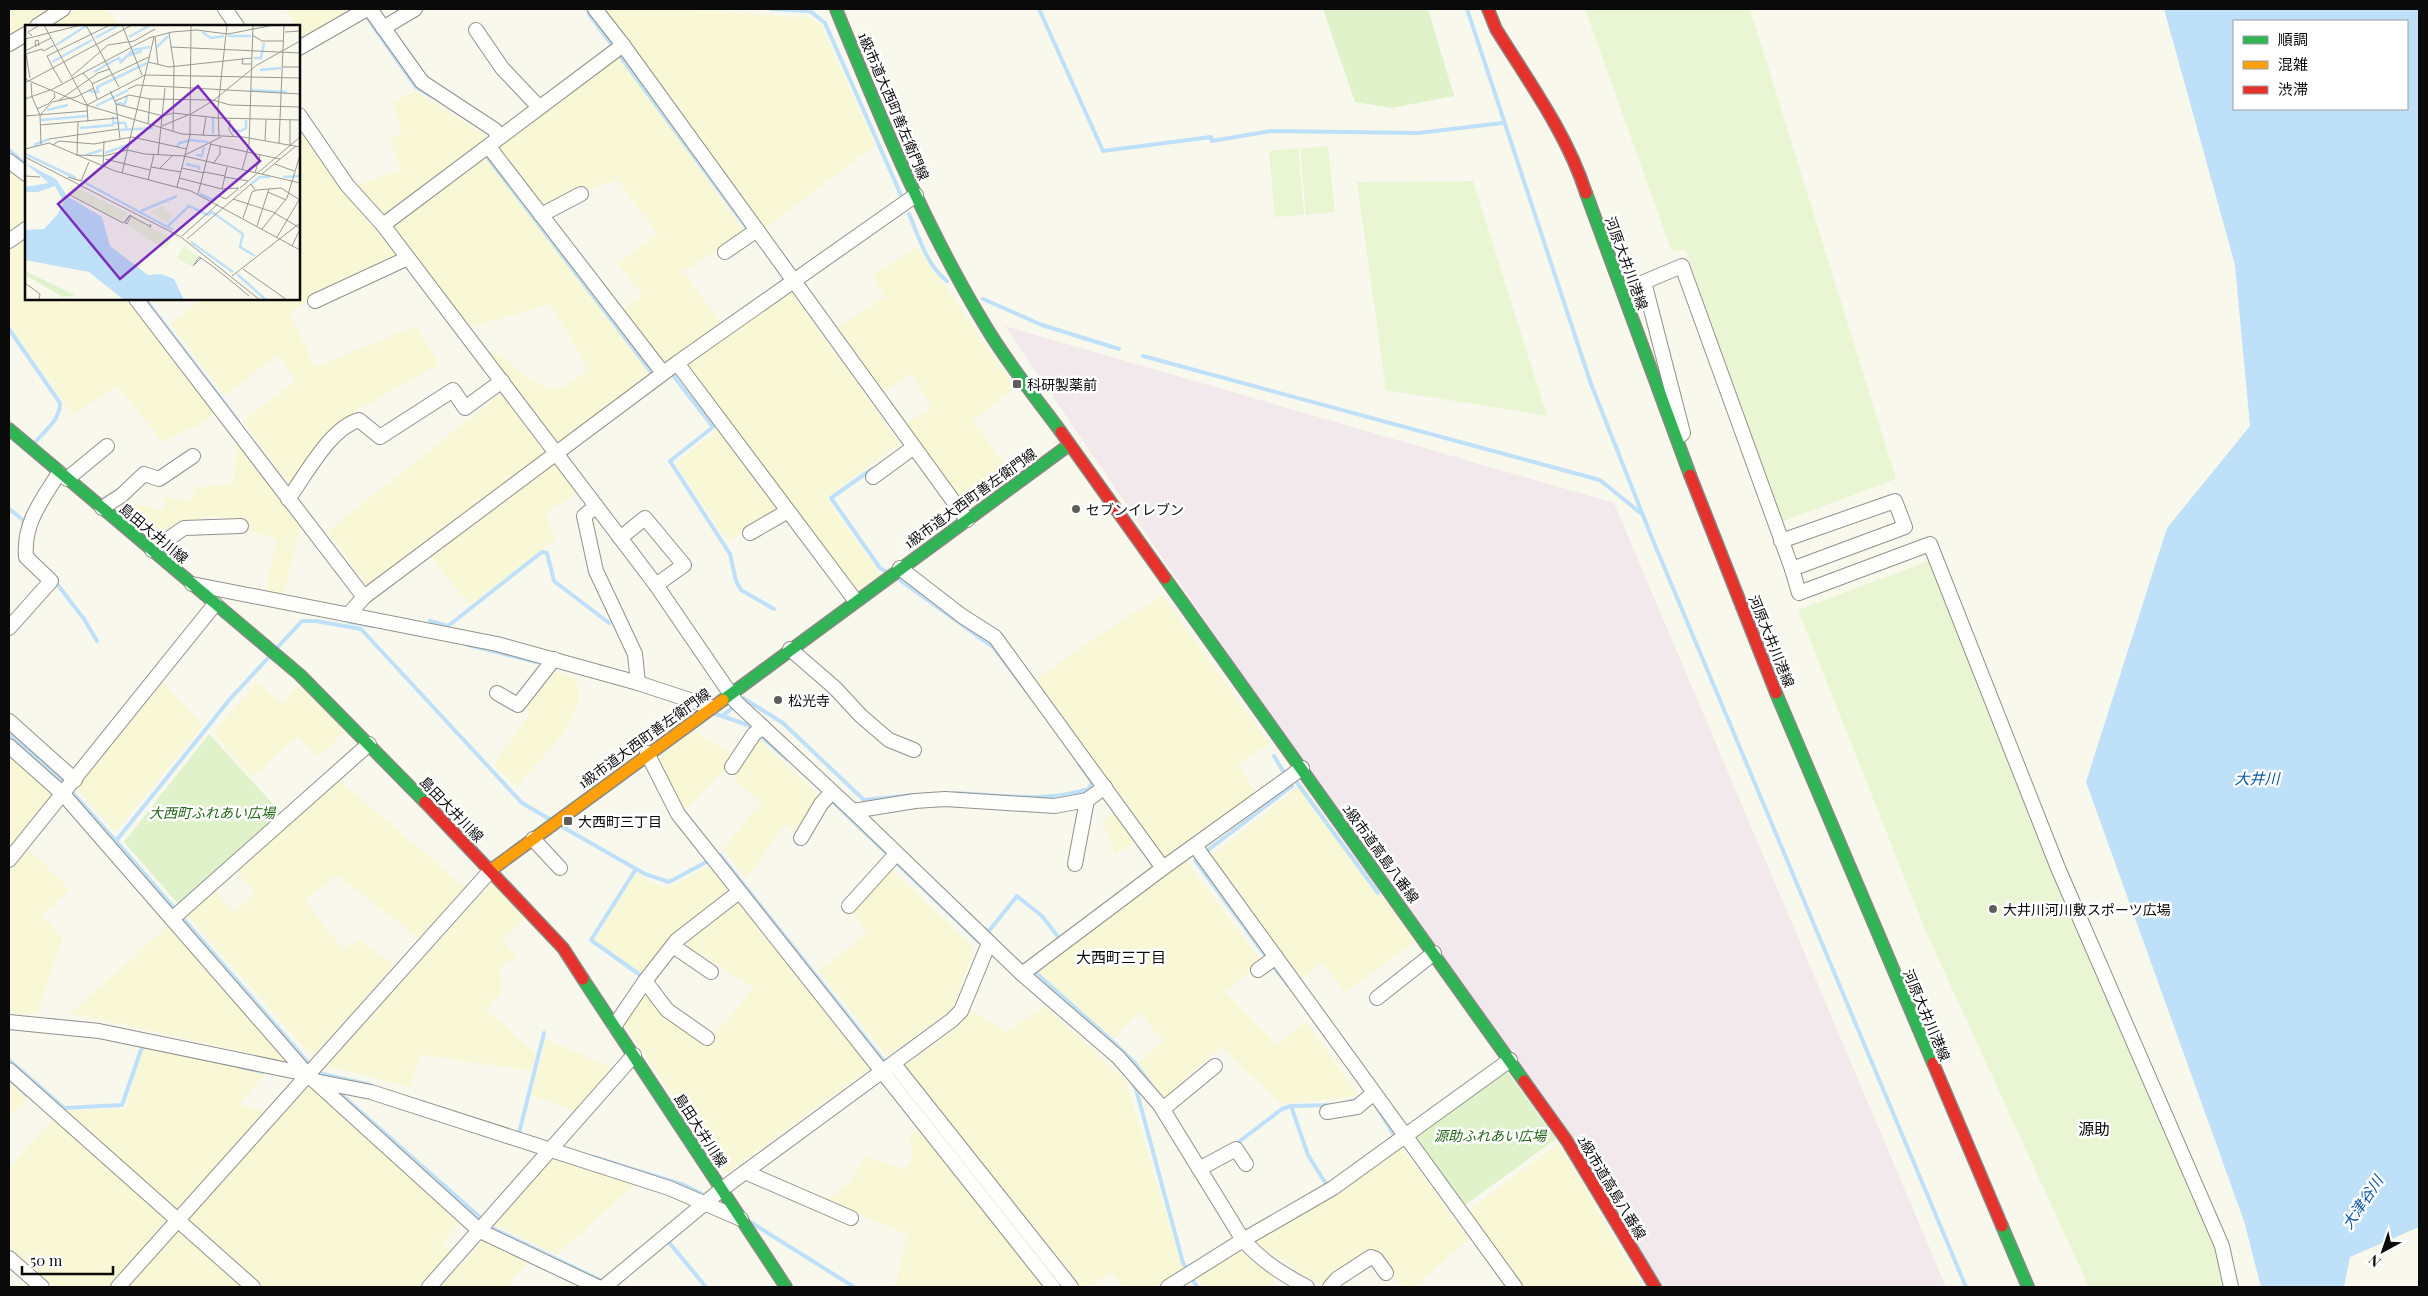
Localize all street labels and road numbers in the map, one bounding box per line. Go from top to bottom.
street label: 1級市道大西町善左衛門線 [854,29,934,183]
street label: 河原大井川港線 [1601,214,1653,312]
street label: 1級市道大西町善左衛門線 [900,444,1040,552]
street label: 島田大井川線 [116,499,192,567]
street label: 河原大井川港線 [1745,592,1799,690]
street label: 1級市道大西町善左衛門線 [574,684,714,792]
street label: 島田大井川線 [416,772,488,846]
street label: 2級市道高島八番線 [1338,799,1424,907]
street label: 河原大井川港線 [1899,966,1955,1064]
street label: 島田大井川線 [670,1090,732,1170]
street label: 2級市道高島八番線 [1573,1131,1651,1243]

